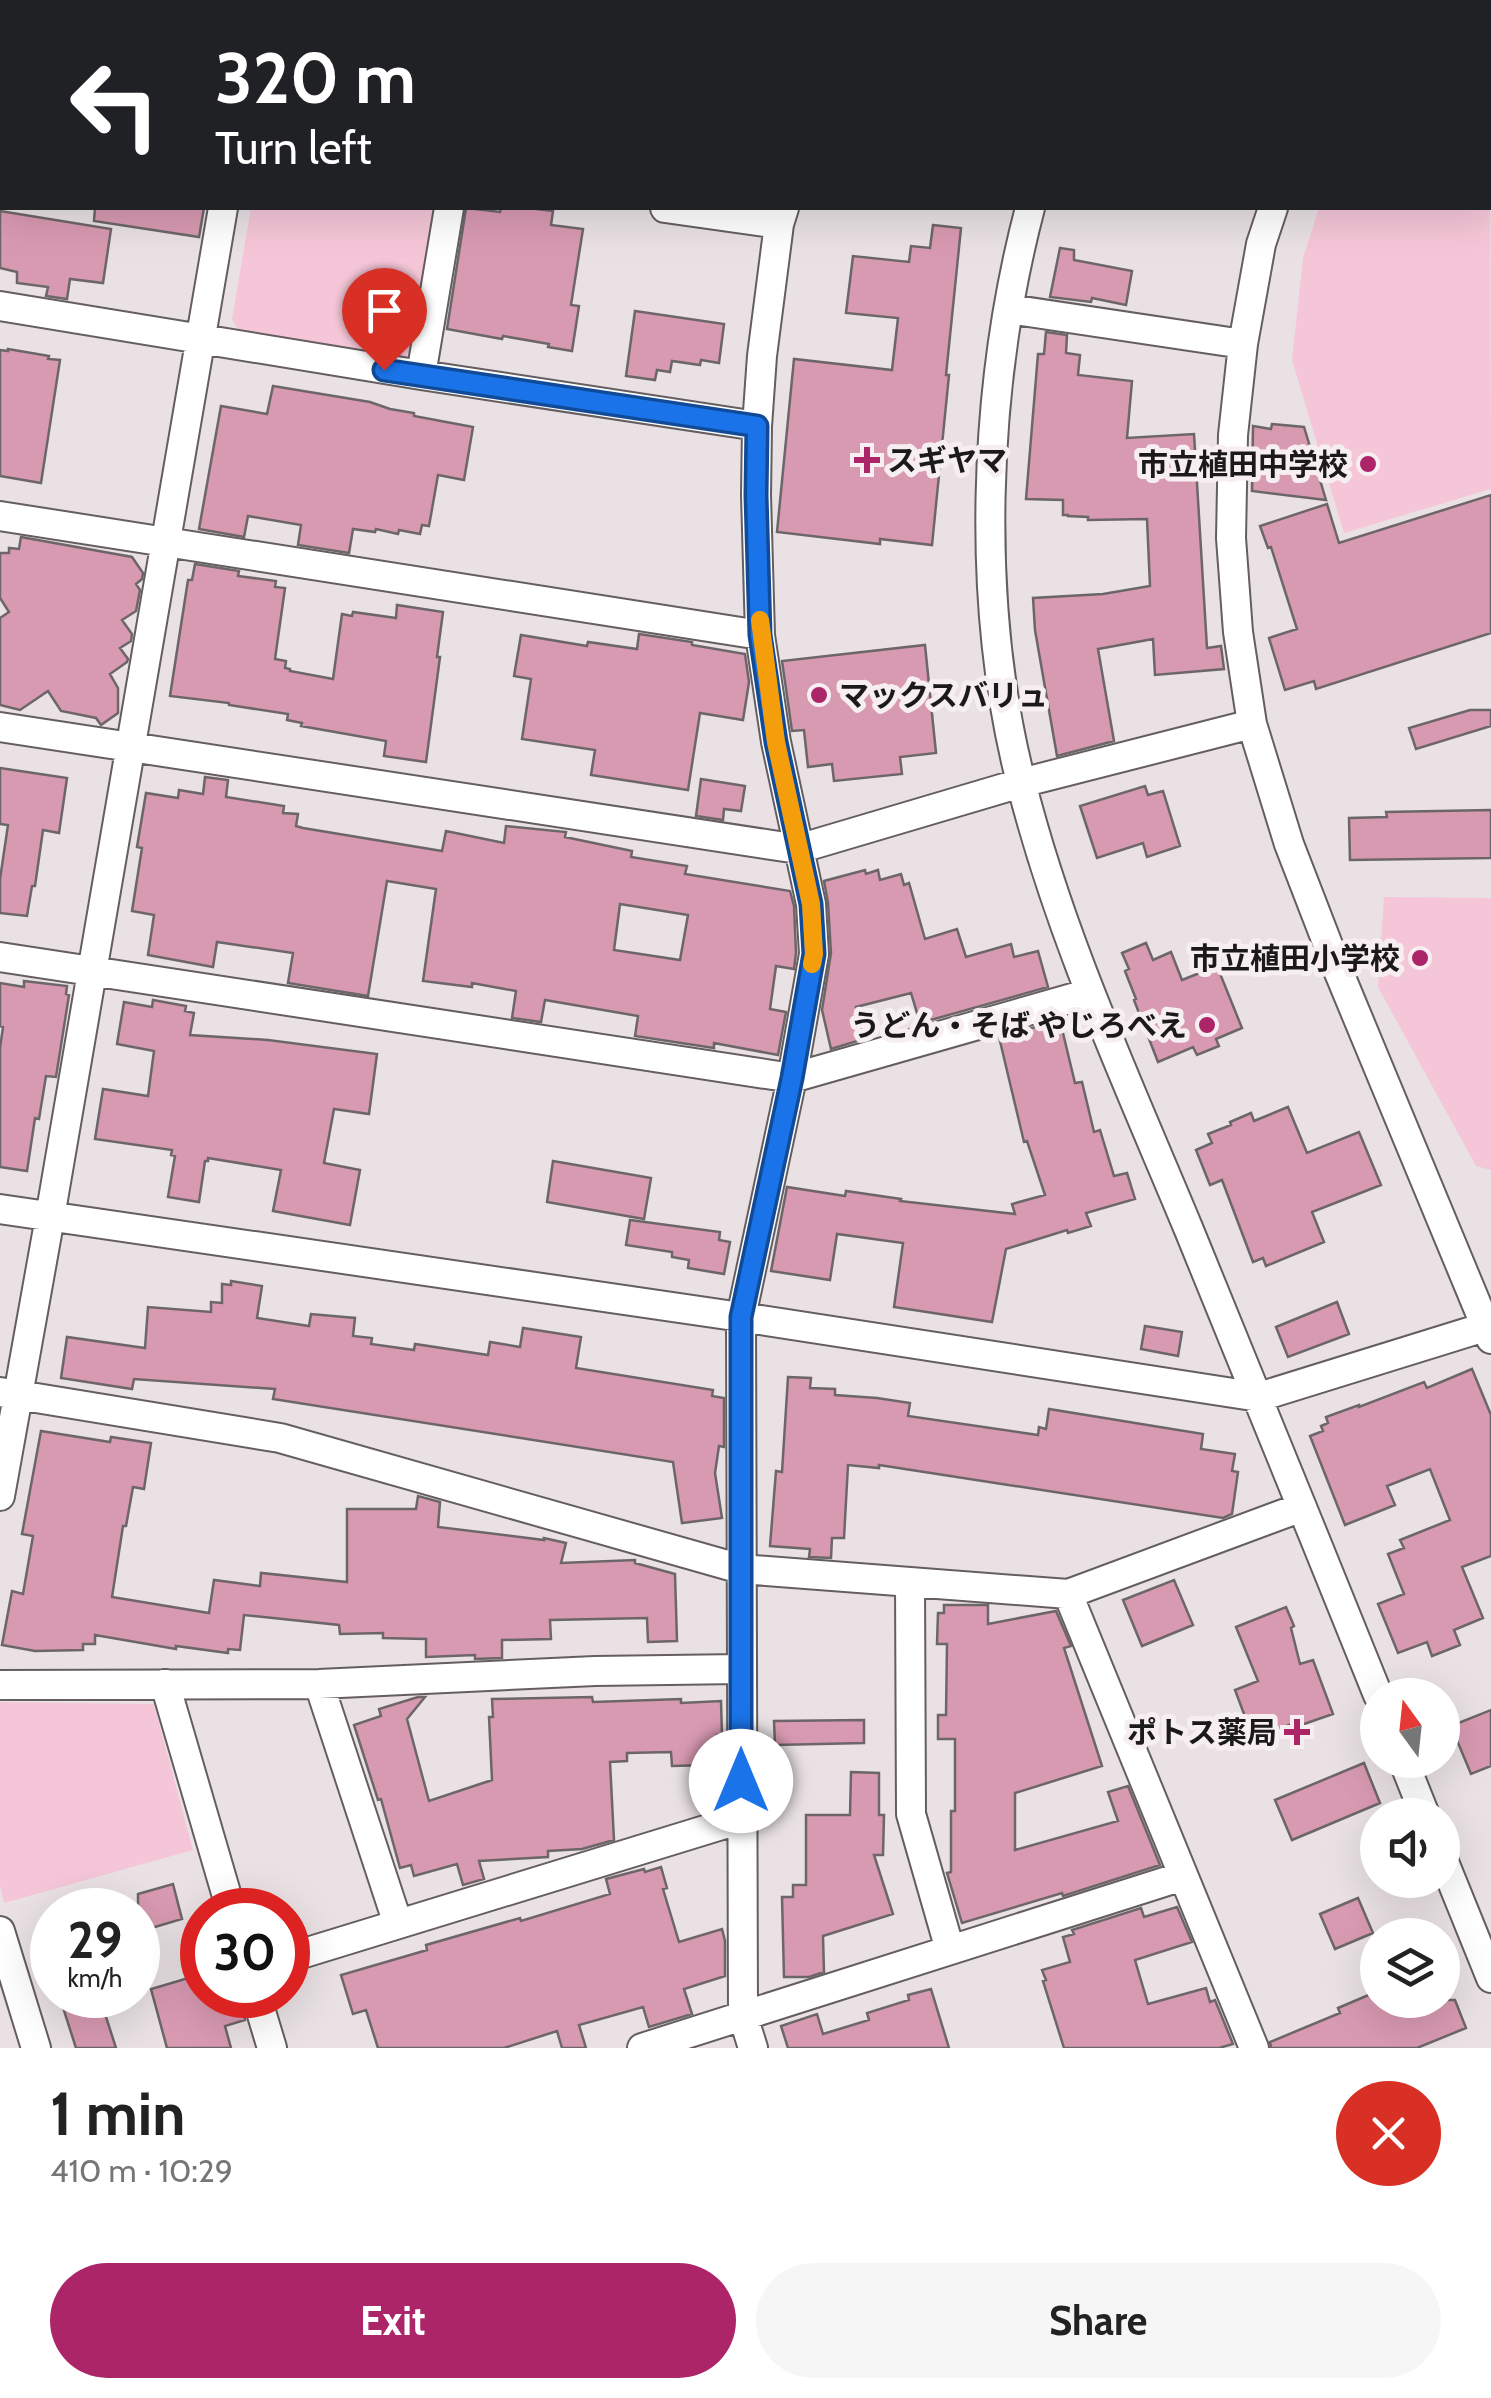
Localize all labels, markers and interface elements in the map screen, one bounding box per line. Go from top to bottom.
text: 320 m [215,35,416,121]
icon: left [50,40,180,170]
text: Turn left [215,121,372,175]
pin [342,268,427,371]
icon: arrive [357,283,412,338]
place label: スギヤマ [887,442,1007,479]
place label: 市立植田中学校 [1138,446,1348,483]
marker: スギヤマ [856,449,878,471]
marker: 市立植田中学校 [1357,453,1379,475]
place label: マックスバリュ [839,677,1048,714]
marker: マックスバリュ [808,684,830,706]
place label: 市立植田小学校 [1190,940,1400,977]
marker: 市立植田小学校 [1409,947,1431,969]
place label: うどん・そば やじろべえ [850,1007,1187,1044]
marker: うどん・そば やじろべえ [1196,1014,1218,1036]
north arrow [1360,1678,1460,1778]
map controls [1360,1678,1460,2018]
place label: ポトス薬局 [1127,1714,1277,1751]
marker: ポトス薬局 [1286,1721,1308,1743]
position arrow [689,1729,793,1833]
button: sound [1360,1798,1460,1898]
speed limit sign: 30 [180,1888,310,2018]
text: 29 [68,1910,122,1971]
button: layers [1360,1918,1460,2018]
text: km/h [68,1963,122,1993]
text: 1 min [50,2077,185,2150]
button: close [1336,2081,1441,2186]
text: 410 m · 10:29 [50,2151,233,2190]
button: Exit [50,2263,736,2378]
button: Share [756,2263,1441,2378]

